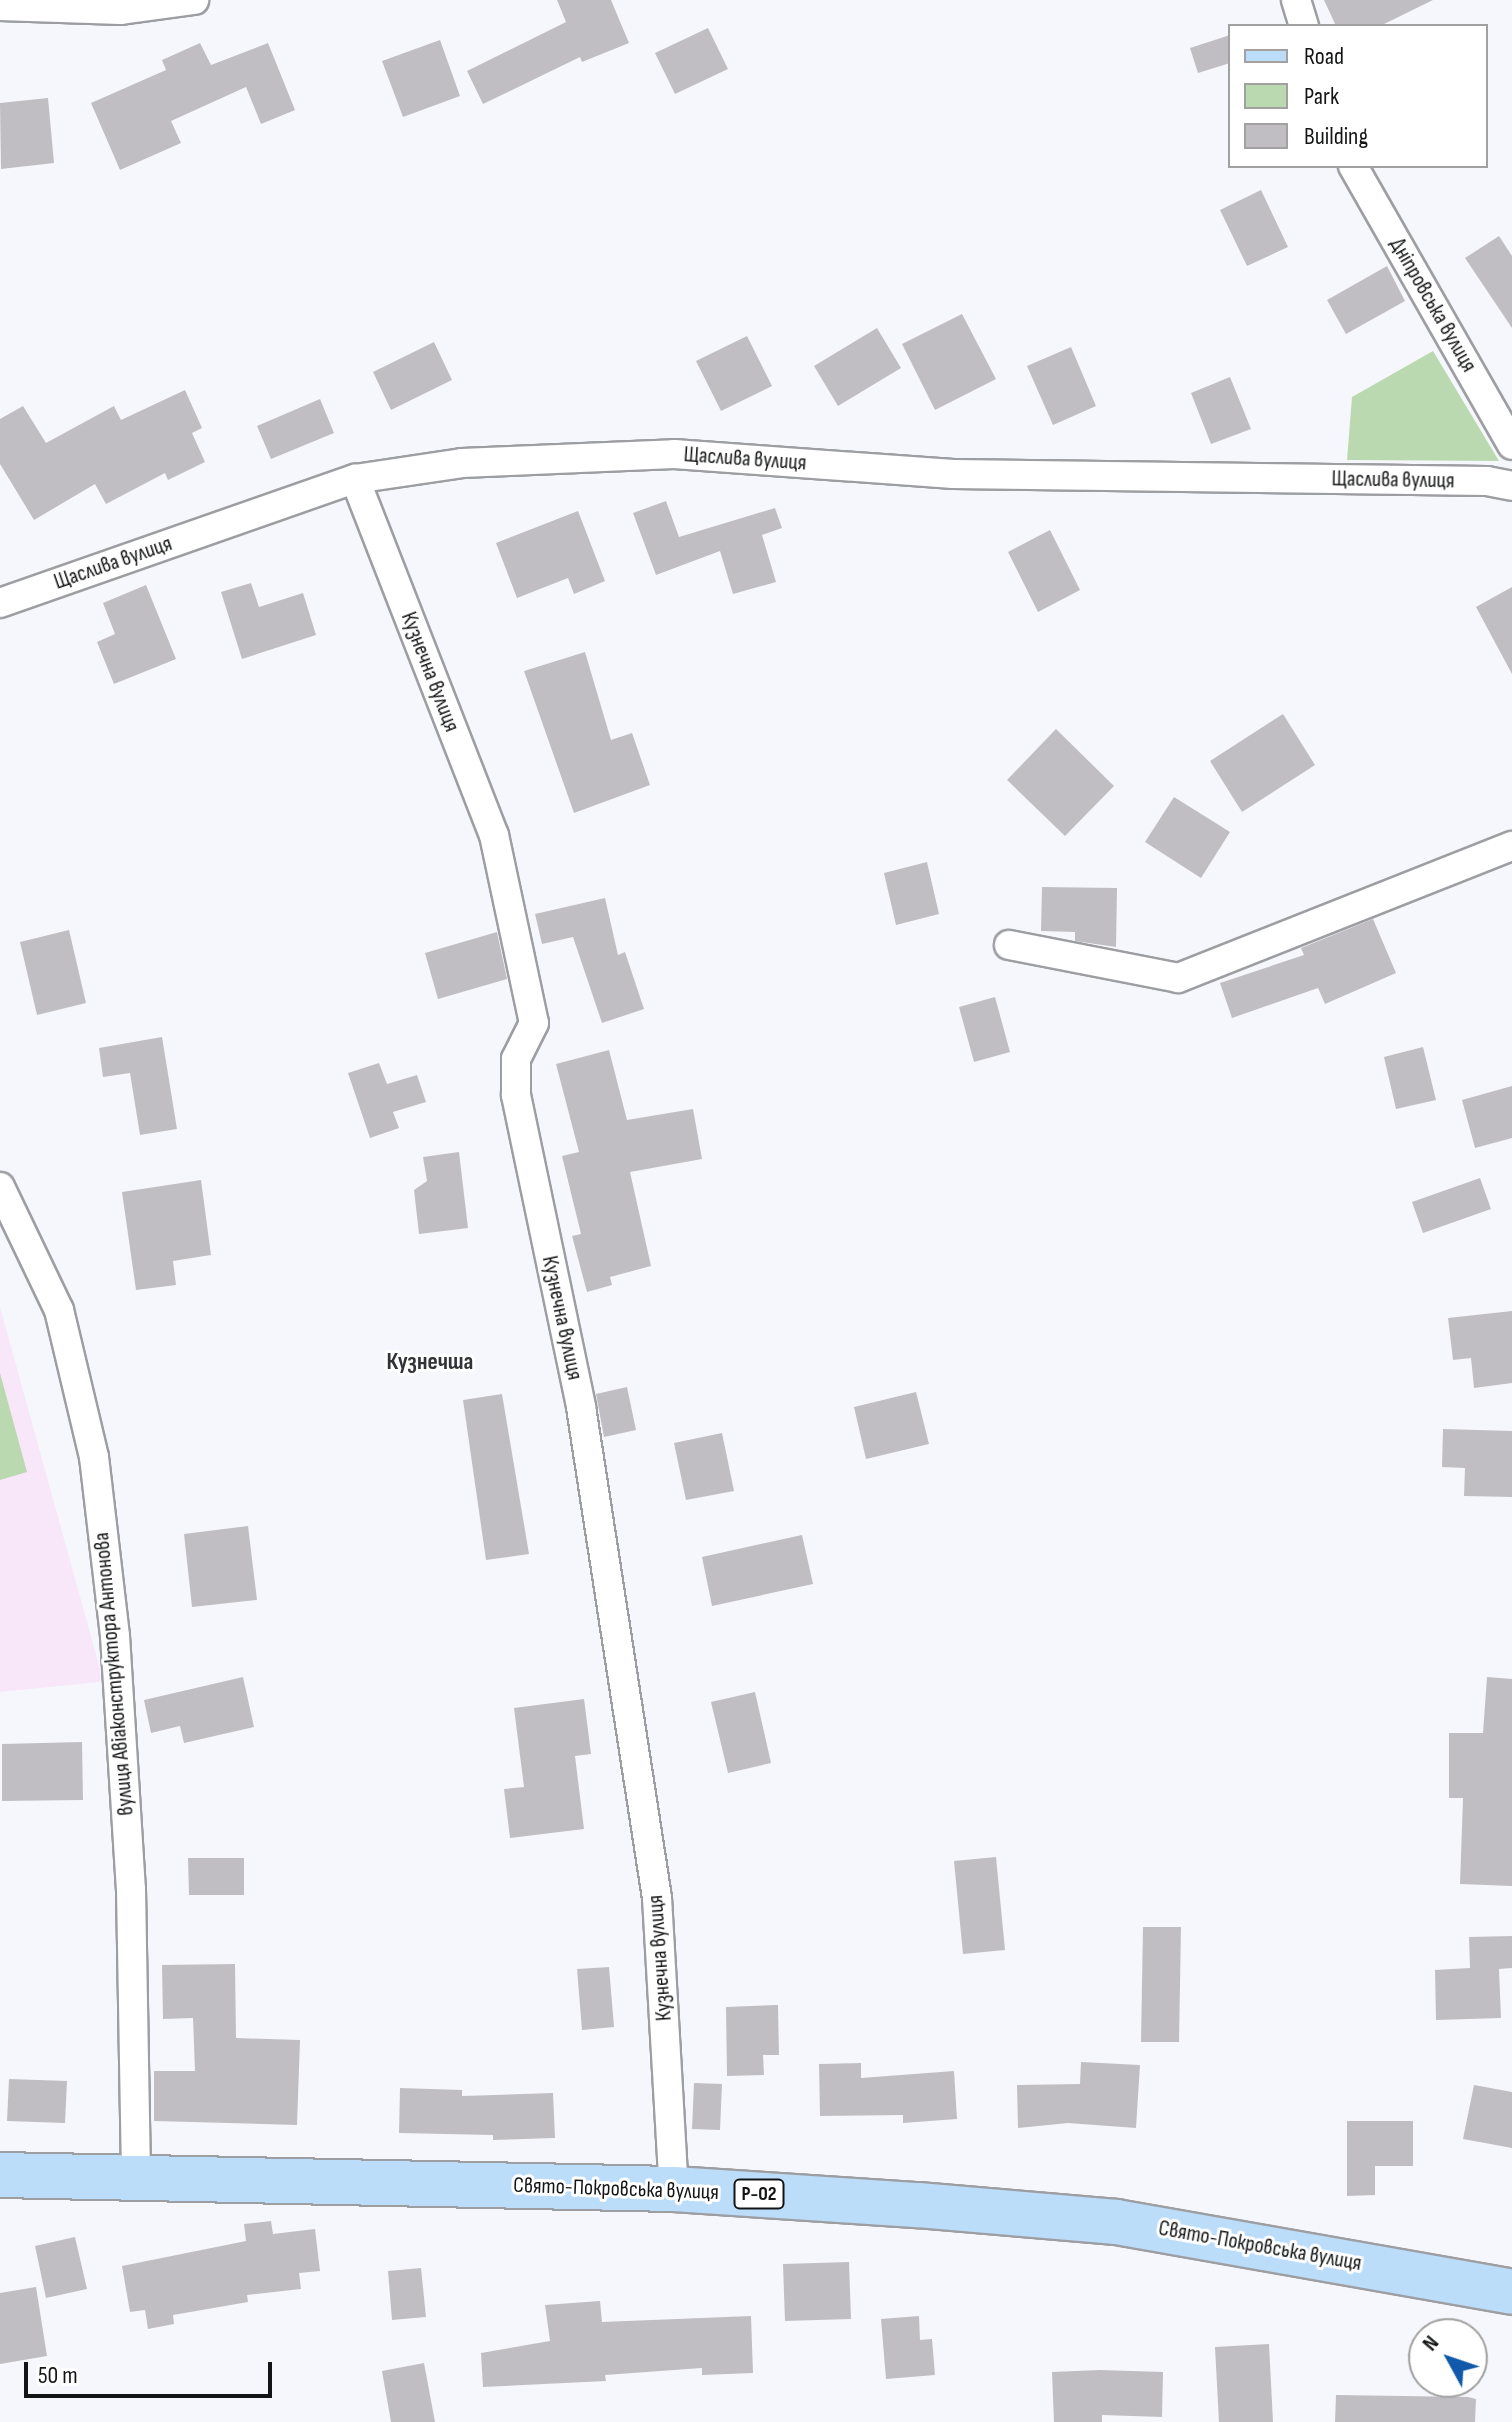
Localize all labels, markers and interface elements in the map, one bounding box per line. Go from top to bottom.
legend [1228,24,1488,168]
text: Road [1304,42,1344,71]
text: Park [1304,82,1339,111]
text: Building [1304,122,1368,151]
street label: Дніпровська вулиця [1384,233,1482,377]
street label: Щаслива вулиця [683,442,807,476]
street label: Щаслива вулиця [1331,466,1455,494]
street label: Щаслива вулиця [51,531,175,595]
street label: Кузнечна вулиця [395,608,465,736]
street label: Кузнечна вулиця [536,1254,588,1382]
district label: Кузнечша [387,1348,473,1376]
street label: вулиця Авіаконструктора Антонова [88,1531,140,1817]
street label: Кузнечна вулиця [642,1894,678,2022]
street label: Свято-Покровська вулиця [513,2172,719,2206]
road number: Р-02 [733,2178,785,2210]
street label: Свято-Покровська вулиця [1156,2215,1364,2277]
north arrow [1408,2318,1488,2398]
text: N [1417,2330,1445,2357]
scale bar [28,2346,276,2396]
text: 50 m [38,2361,78,2390]

